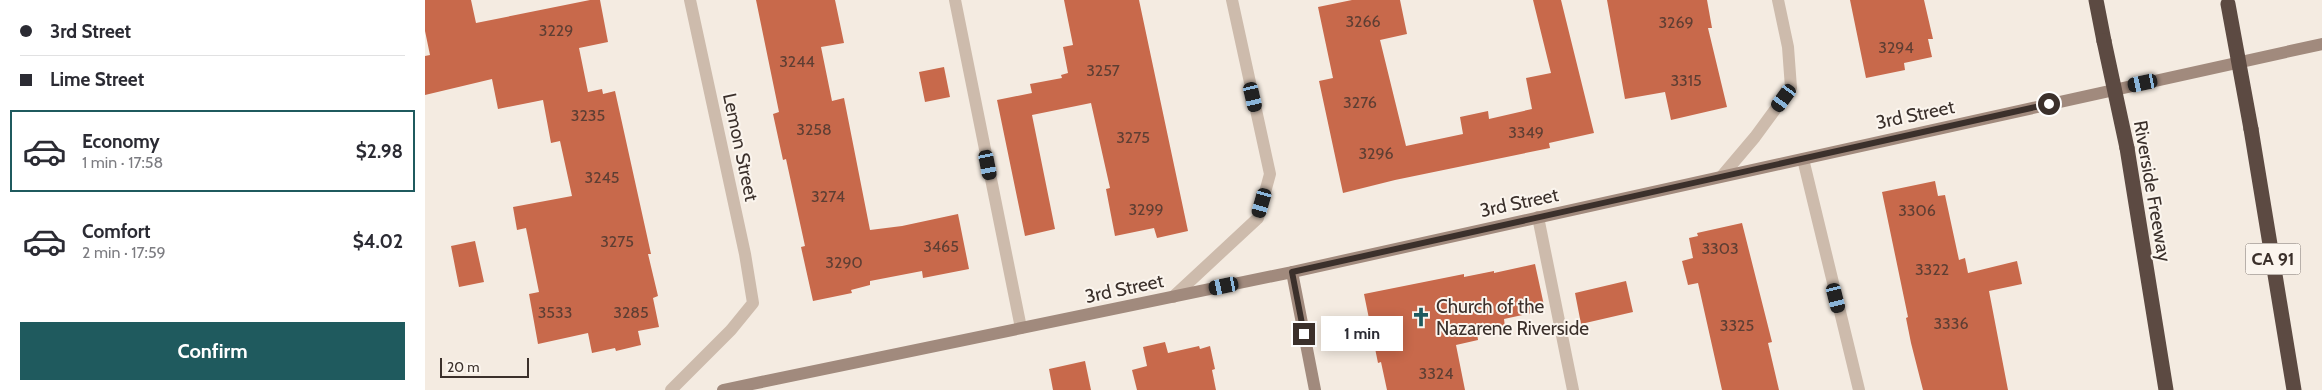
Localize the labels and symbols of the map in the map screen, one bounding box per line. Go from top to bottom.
house number: 3266 [1345,12,1381,31]
house number: 3269 [1658,13,1694,32]
house number: 3229 [539,21,573,40]
house number: 3294 [1878,38,1914,57]
house number: 3244 [779,52,815,71]
house number: 3257 [1086,61,1120,80]
house number: 3315 [1670,71,1702,90]
car [2126,73,2159,93]
car [1242,81,1263,113]
car [1769,81,1798,115]
street label: Lemon Street [718,91,763,204]
house number: 3276 [1343,93,1377,112]
route start [2038,93,2060,115]
street label: 3rd Street [1874,95,1957,134]
house number: 3235 [571,106,605,125]
street label: Riverside Freeway [2129,119,2176,264]
house number: 3258 [796,120,832,139]
house number: 3349 [1508,123,1544,142]
house number: 3275 [1116,128,1150,147]
house number: 3296 [1358,144,1394,163]
car [977,149,998,181]
house number: 3245 [585,168,619,187]
street label: 3rd Street [1478,183,1561,222]
house number: 3274 [811,187,845,206]
car [1250,187,1273,219]
house number: 3299 [1128,200,1164,219]
house number: 3306 [1898,201,1936,220]
house number: 3275 [600,232,634,251]
house number: 3465 [923,237,959,256]
house number: 3303 [1701,239,1739,258]
road number: CA 91 [2245,243,2301,274]
house number: 3290 [825,253,863,272]
house number: 3322 [1915,260,1949,279]
street label: 3rd Street [1083,269,1166,308]
car [1207,276,1240,296]
car [1825,282,1846,314]
place label: Church of the Nazarene Riverside [1436,295,1589,340]
house number: 3533 [538,303,572,322]
house number: 3285 [613,303,649,322]
church icon: Church of the Nazarene Riverside [1410,306,1432,328]
house number: 3336 [1933,314,1969,333]
callout: 1 min [1321,316,1404,352]
house number: 3325 [1720,316,1754,335]
route end [1293,323,1315,345]
scale bar [440,355,529,378]
house number: 3324 [1419,364,1453,383]

